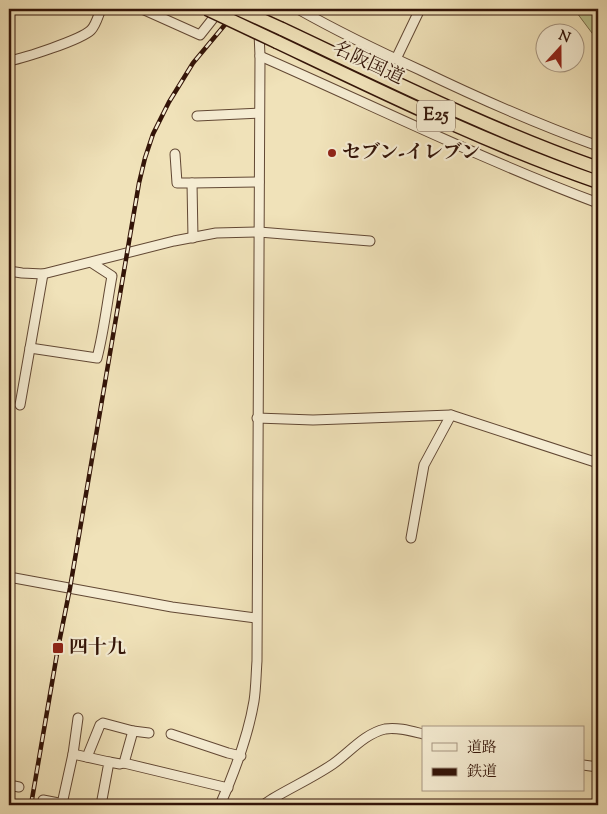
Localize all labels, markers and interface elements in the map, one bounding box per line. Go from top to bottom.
north arrow [534,22,584,72]
text: N [555,26,573,49]
street label: 名阪国道 [328,36,408,92]
road number: E25 [417,100,455,132]
place label: セブン-イレブン [342,140,480,167]
marker: セブン-イレブン [326,147,338,159]
place label: 四十九 [69,635,126,662]
marker: 四十九 [51,641,65,655]
legend [422,726,584,792]
text: 道路 [467,738,497,759]
text: 鉄道 [467,762,497,783]

